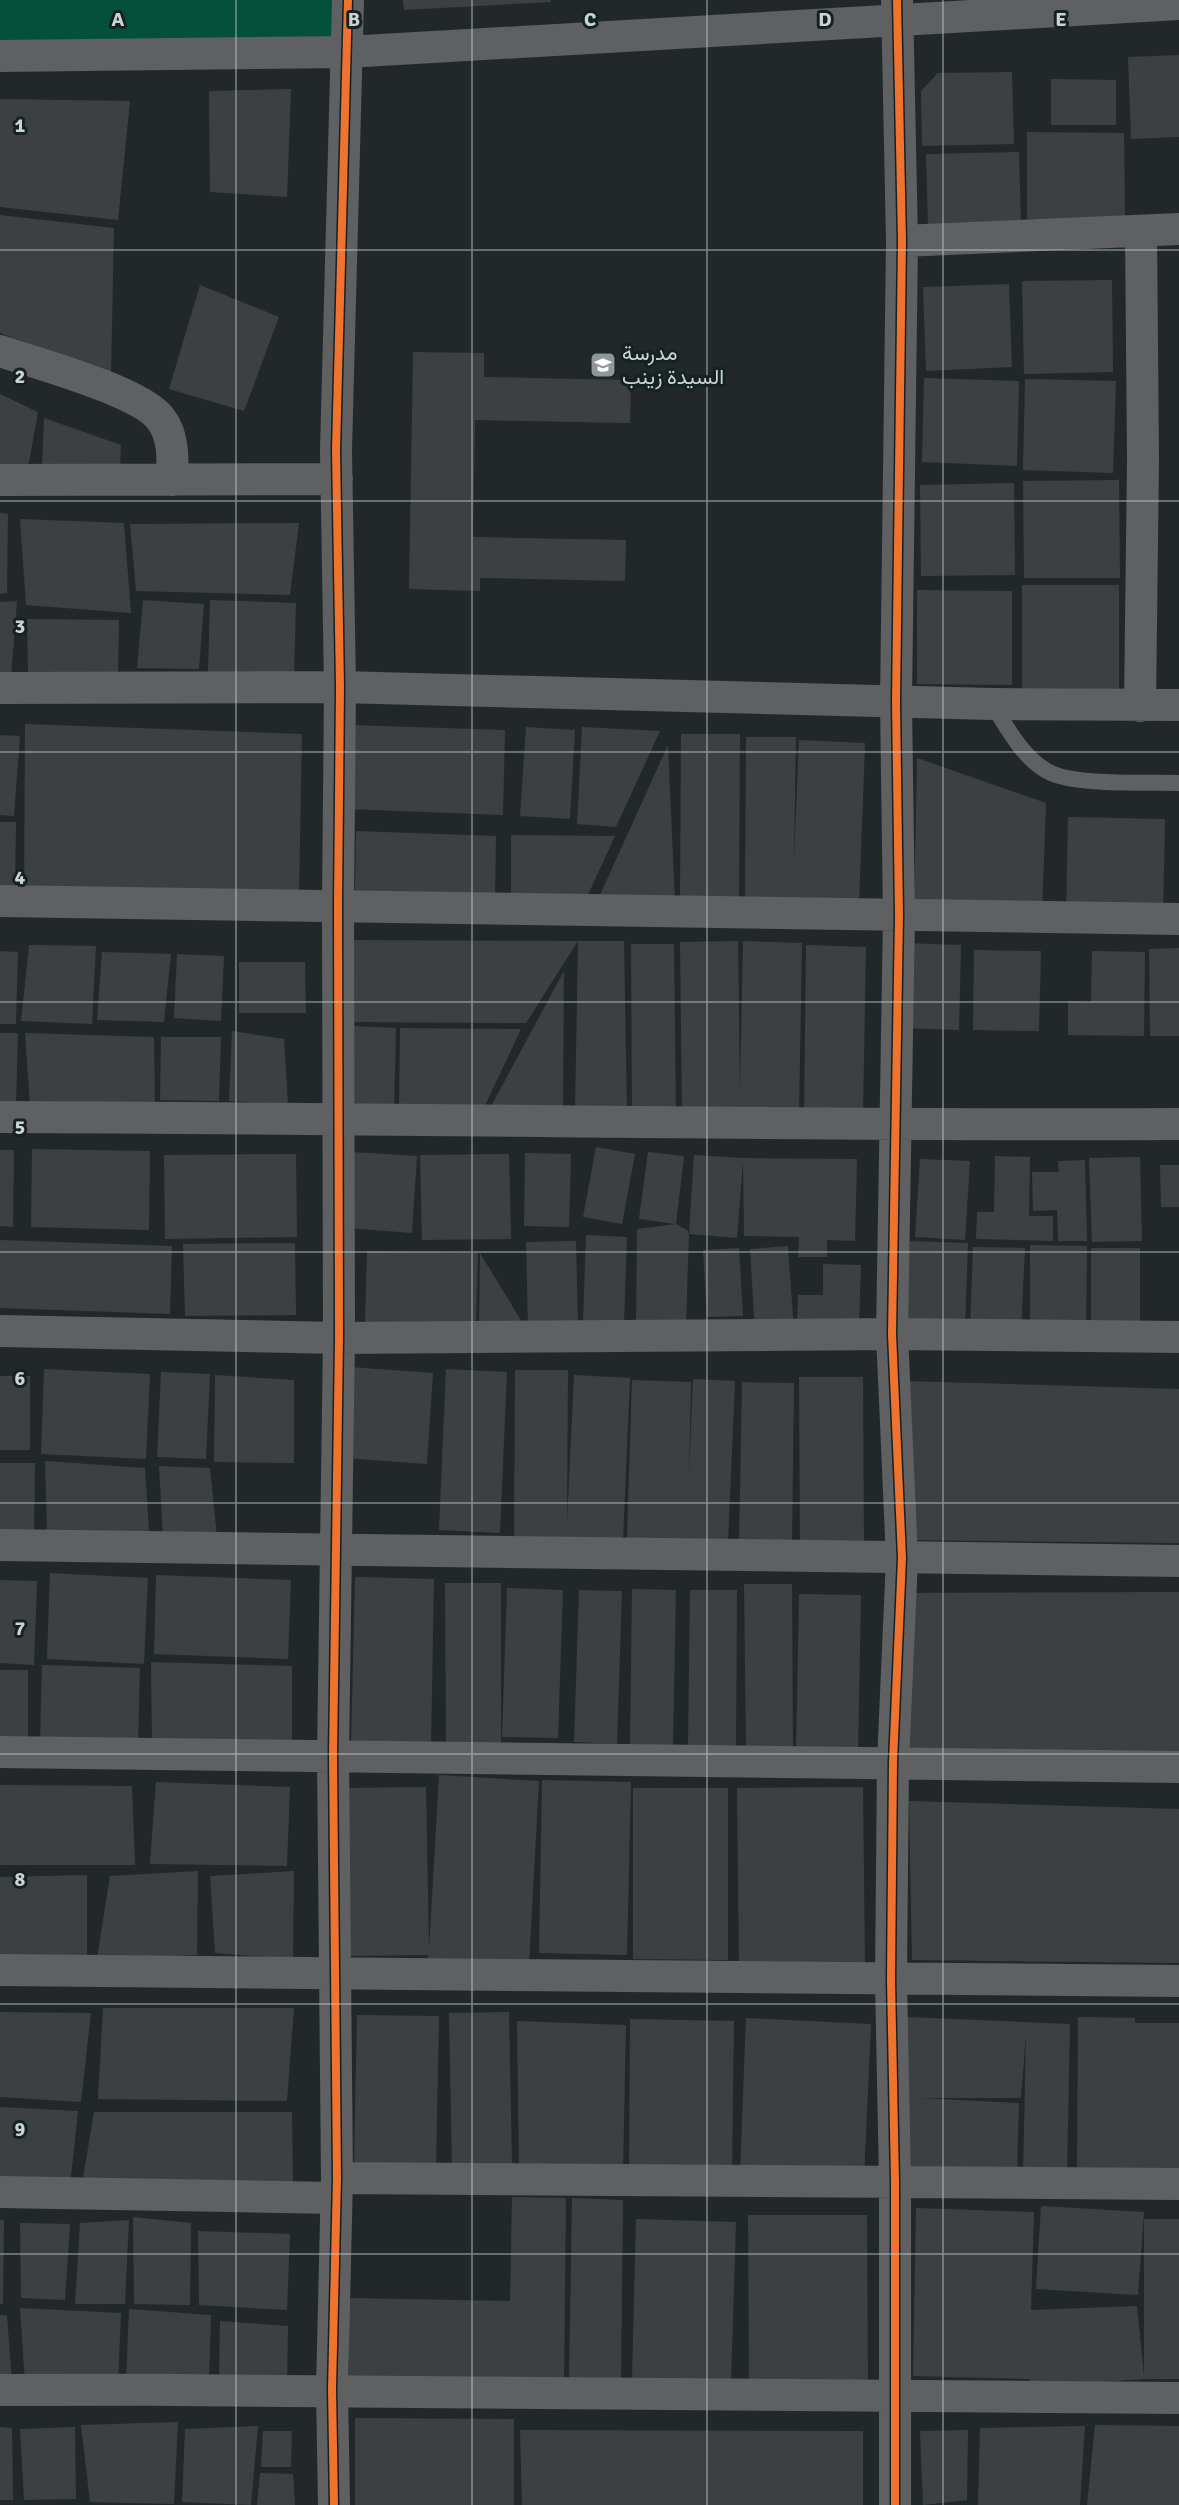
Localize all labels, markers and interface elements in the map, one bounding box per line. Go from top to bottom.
text: A [112,7,125,32]
text: B [348,7,360,32]
text: C [584,7,596,32]
text: D [818,7,832,32]
text: E [1055,7,1067,32]
text: 1 [15,113,26,138]
place label: مدرسة السيدة زينب [622,340,724,390]
school or university icon: مدرسة السيدة زينب [588,350,618,380]
text: 2 [15,364,25,389]
text: 3 [15,614,25,639]
text: 4 [15,865,26,890]
text: 5 [15,1115,25,1140]
text: 6 [15,1366,26,1391]
text: 7 [15,1616,26,1641]
text: 8 [15,1867,26,1892]
text: 9 [15,2117,26,2142]

